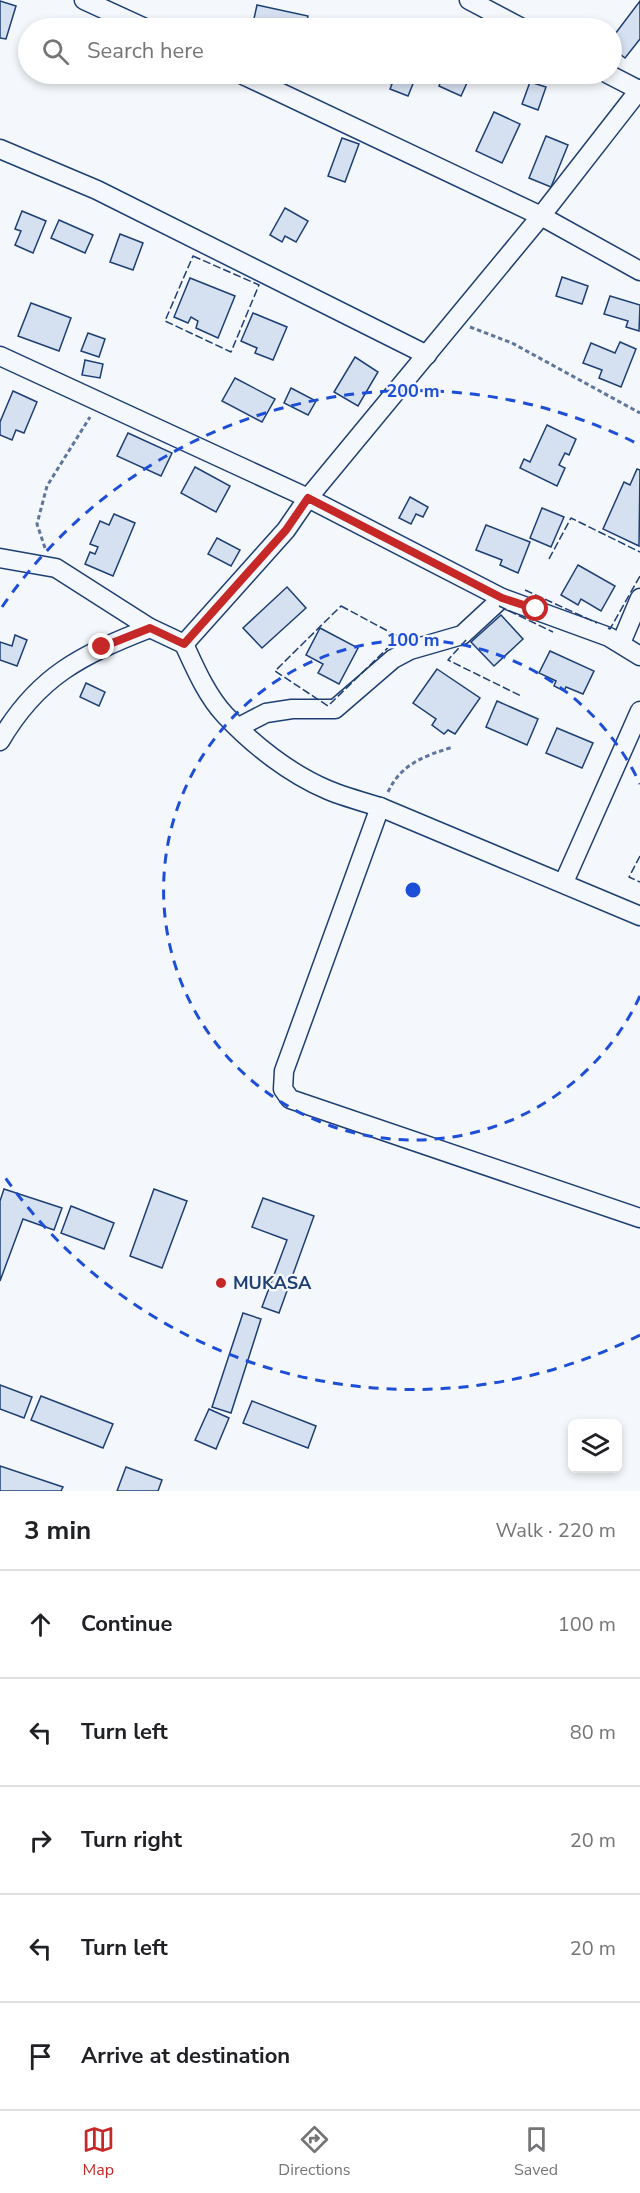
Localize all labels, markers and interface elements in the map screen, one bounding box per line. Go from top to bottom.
search box [18,18,622,84]
icon: search [39,35,72,68]
text: Search here [87,36,204,66]
text: 200 m [386,379,440,403]
route start [522,595,548,621]
text: 100 m [386,628,440,652]
route end [88,633,114,659]
centre of rings [403,880,423,900]
place label: MUKASA [233,1271,312,1295]
marker: MUKASA [214,1276,228,1290]
map controls [568,1419,622,1473]
button: layers [568,1419,622,1473]
text: 3 min [24,1513,91,1548]
text: Walk · 220 m [496,1517,616,1544]
icon: ahead [24,1608,57,1641]
text: Continue [81,1609,172,1639]
text: 100 m [558,1611,616,1638]
icon: left [24,1716,57,1749]
text: Turn left [81,1717,168,1747]
text: 80 m [570,1719,616,1746]
icon: right [24,1824,57,1857]
text: Turn right [81,1825,182,1855]
text: 20 m [570,1827,616,1854]
icon: left [24,1932,57,1965]
text: Turn left [81,1933,168,1963]
text: 20 m [570,1935,616,1962]
icon: arrive [24,2040,57,2073]
text: Arrive at destination [81,2041,290,2071]
tab: Map [82,2123,115,2181]
tab: Directions [278,2123,350,2181]
tab: Saved [514,2123,558,2181]

